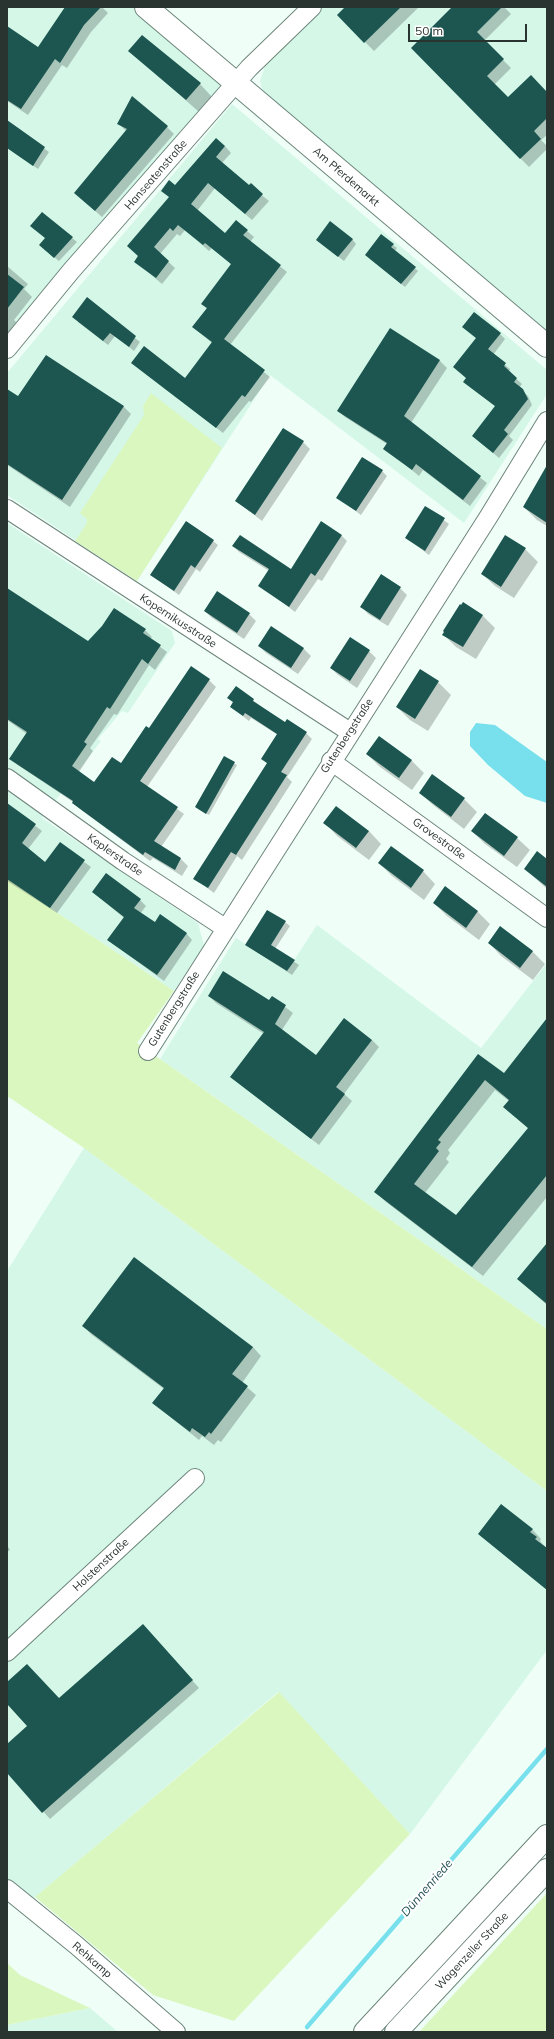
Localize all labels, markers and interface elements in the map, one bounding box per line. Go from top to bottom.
scale bar [410,16,529,42]
text: 50 m [415,23,443,38]
street label: Hanseatenstraße [122,137,190,213]
street label: Am Pferdemarkt [310,145,382,209]
street label: Kopernikusstraße [137,591,219,651]
street label: Gutenbergstraße [318,696,376,776]
street label: Grovestraße [410,815,468,863]
street label: Keplerstraße [85,831,145,879]
street label: Gutenbergstraße [145,969,203,1049]
street label: Holstenstraße [70,1536,132,1594]
water label: Dünnenriede [398,1856,456,1920]
street label: Wagenzeller Straße [433,1910,511,1992]
street label: Rehkamp [69,1939,115,1981]

